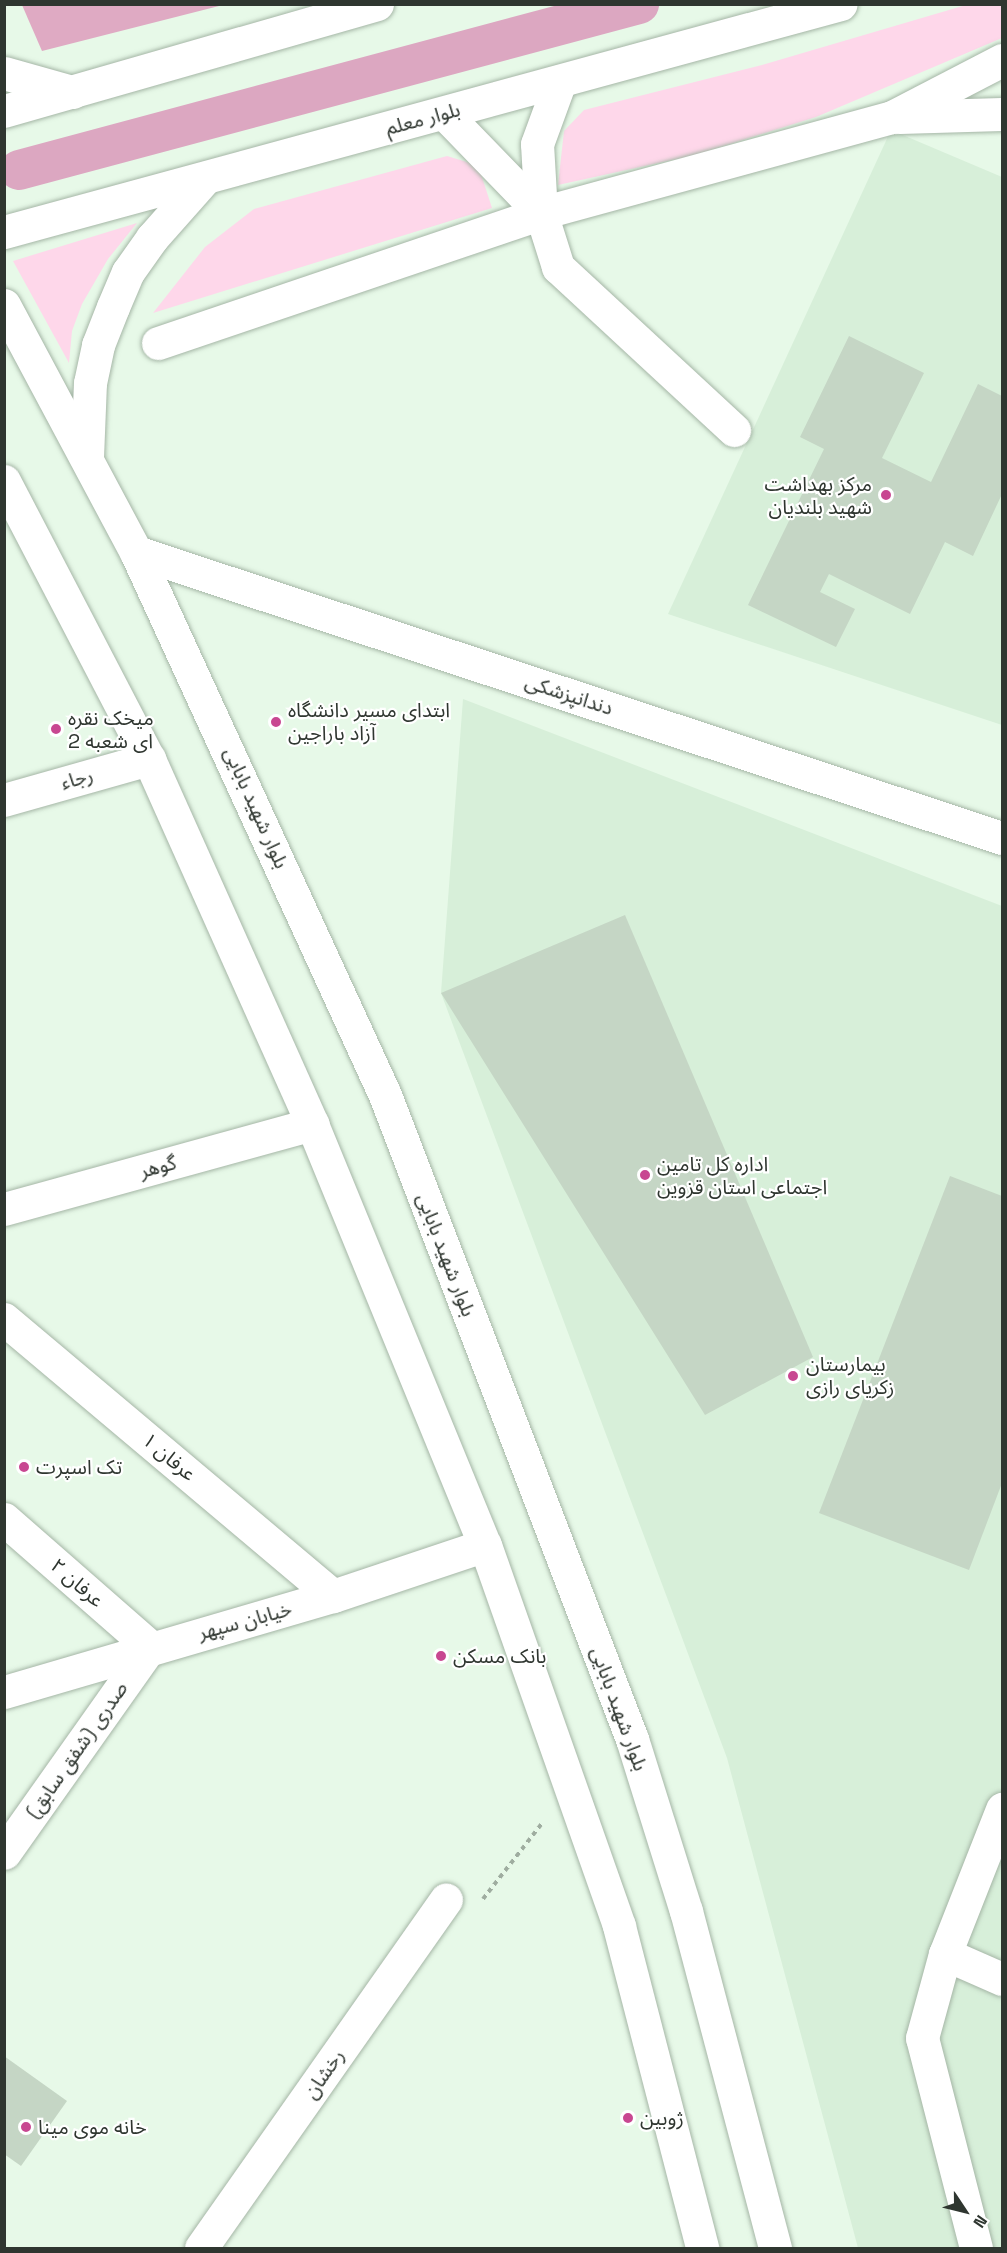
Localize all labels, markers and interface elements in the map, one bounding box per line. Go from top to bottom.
street label: بلوار معلم [383,98,463,140]
place label: مرکز بهداشت شهید بلندیان [765,472,872,519]
marker: مرکز بهداشت شهید بلندیان [877,486,895,504]
street label: دندانپزشکی [522,670,616,720]
place label: ابتدای مسیر دانشگاه آزاد باراجین [288,698,450,745]
place label: میخک نقره ای شعبه 2 [68,706,154,753]
marker: ابتدای مسیر دانشگاه آزاد باراجین [269,715,283,729]
marker: میخک نقره ای شعبه 2 [49,722,63,736]
street label: بلوار شهید بابایی [219,744,293,872]
street label: رجاء [58,763,96,795]
street label: گوهر [137,1151,179,1183]
place label: اداره کل تامین اجتماعی استان قزوین [657,1152,827,1199]
marker: اداره کل تامین اجتماعی استان قزوین [638,1168,652,1182]
street label: بلوار شهید بابایی [411,1190,481,1320]
place label: بیمارستان زکریای رازی [806,1352,894,1399]
marker: بیمارستان زکریای رازی [784,1367,802,1385]
street label: عرفان ۱ [137,1428,201,1486]
place label: تک اسپرت [36,1455,122,1479]
marker: تک اسپرت [17,1460,31,1474]
street label: عرفان ۲ [46,1553,108,1613]
street label: خیابان سپهر [195,1597,295,1645]
place label: بانک مسکن [453,1644,546,1668]
street label: بلوار شهید بابایی [585,1644,653,1774]
marker: بانک مسکن [434,1649,448,1663]
street label: صدری (شفق سابق) [21,1677,133,1823]
street label: رخشان [298,2045,350,2103]
place label: ژوبین [640,2106,684,2130]
marker: ژوبین [621,2111,635,2125]
place label: خانه موی مینا [38,2115,147,2139]
marker: خانه موی مینا [19,2120,33,2134]
north arrow [935,2181,995,2241]
text: N [968,2211,992,2232]

